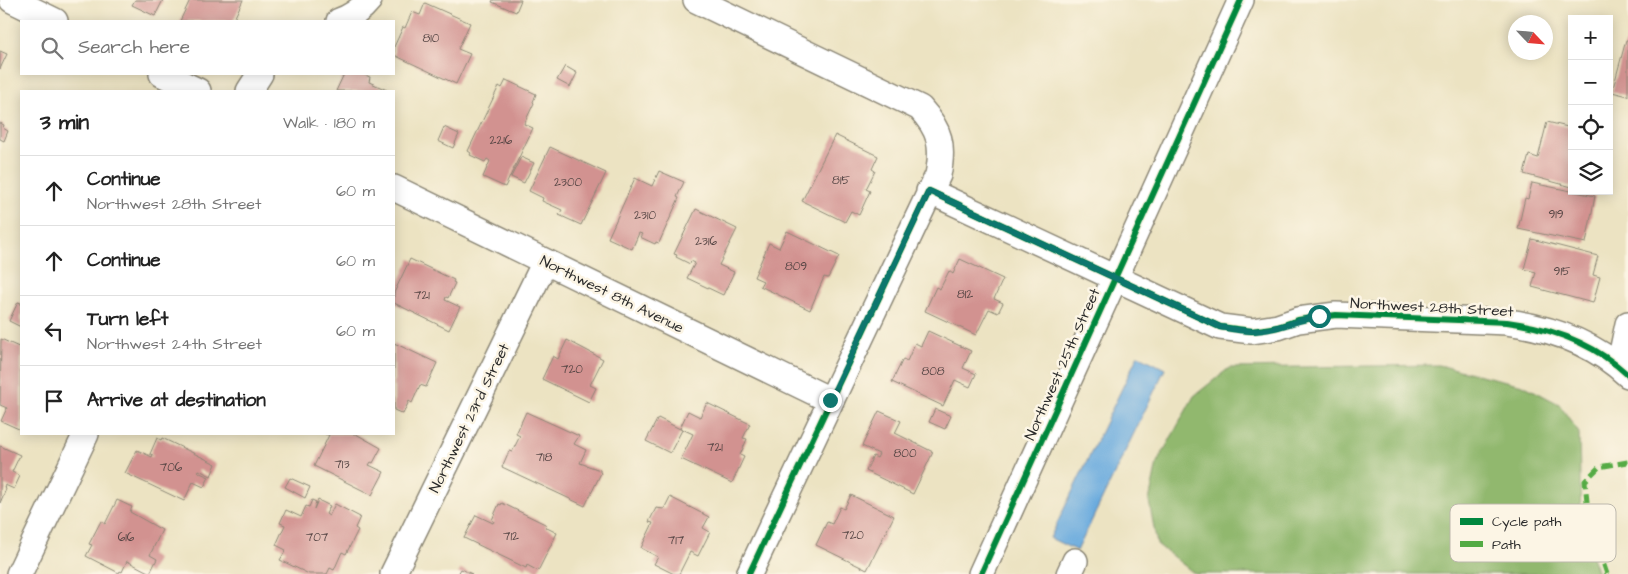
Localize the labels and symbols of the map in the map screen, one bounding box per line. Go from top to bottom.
north arrow [1508,15,1553,60]
house number: 810 [423,30,440,47]
house number: 2216 [490,132,513,149]
house number: 815 [832,172,850,189]
house number: 2300 [554,174,582,191]
house number: 919 [1548,206,1564,223]
house number: 2310 [634,207,656,224]
house number: 2316 [695,233,717,250]
street label: Northwest 8th Avenue [536,251,687,338]
house number: 809 [785,258,807,275]
house number: 915 [1554,263,1571,280]
street label: Northwest 25th Street [1019,285,1105,444]
house number: 812 [957,286,973,303]
house number: 721 [414,287,430,304]
street label: Northwest 28th Street [1350,293,1514,322]
route start [1308,305,1331,328]
street label: Northwest 23rd Street [424,340,515,496]
house number: 720 [561,361,583,378]
house number: 808 [921,363,945,380]
route end [819,389,842,412]
house number: 721 [707,439,723,456]
house number: 800 [894,445,917,462]
house number: 718 [536,449,553,466]
house number: 713 [334,456,350,473]
house number: 706 [160,459,183,476]
legend [1450,504,1616,562]
text: Cycle path [1492,512,1561,532]
house number: 720 [842,527,864,544]
house number: 712 [503,528,519,545]
house number: 616 [118,529,135,546]
house number: 707 [306,529,329,546]
house number: 717 [668,532,685,549]
text: Path [1492,535,1521,555]

